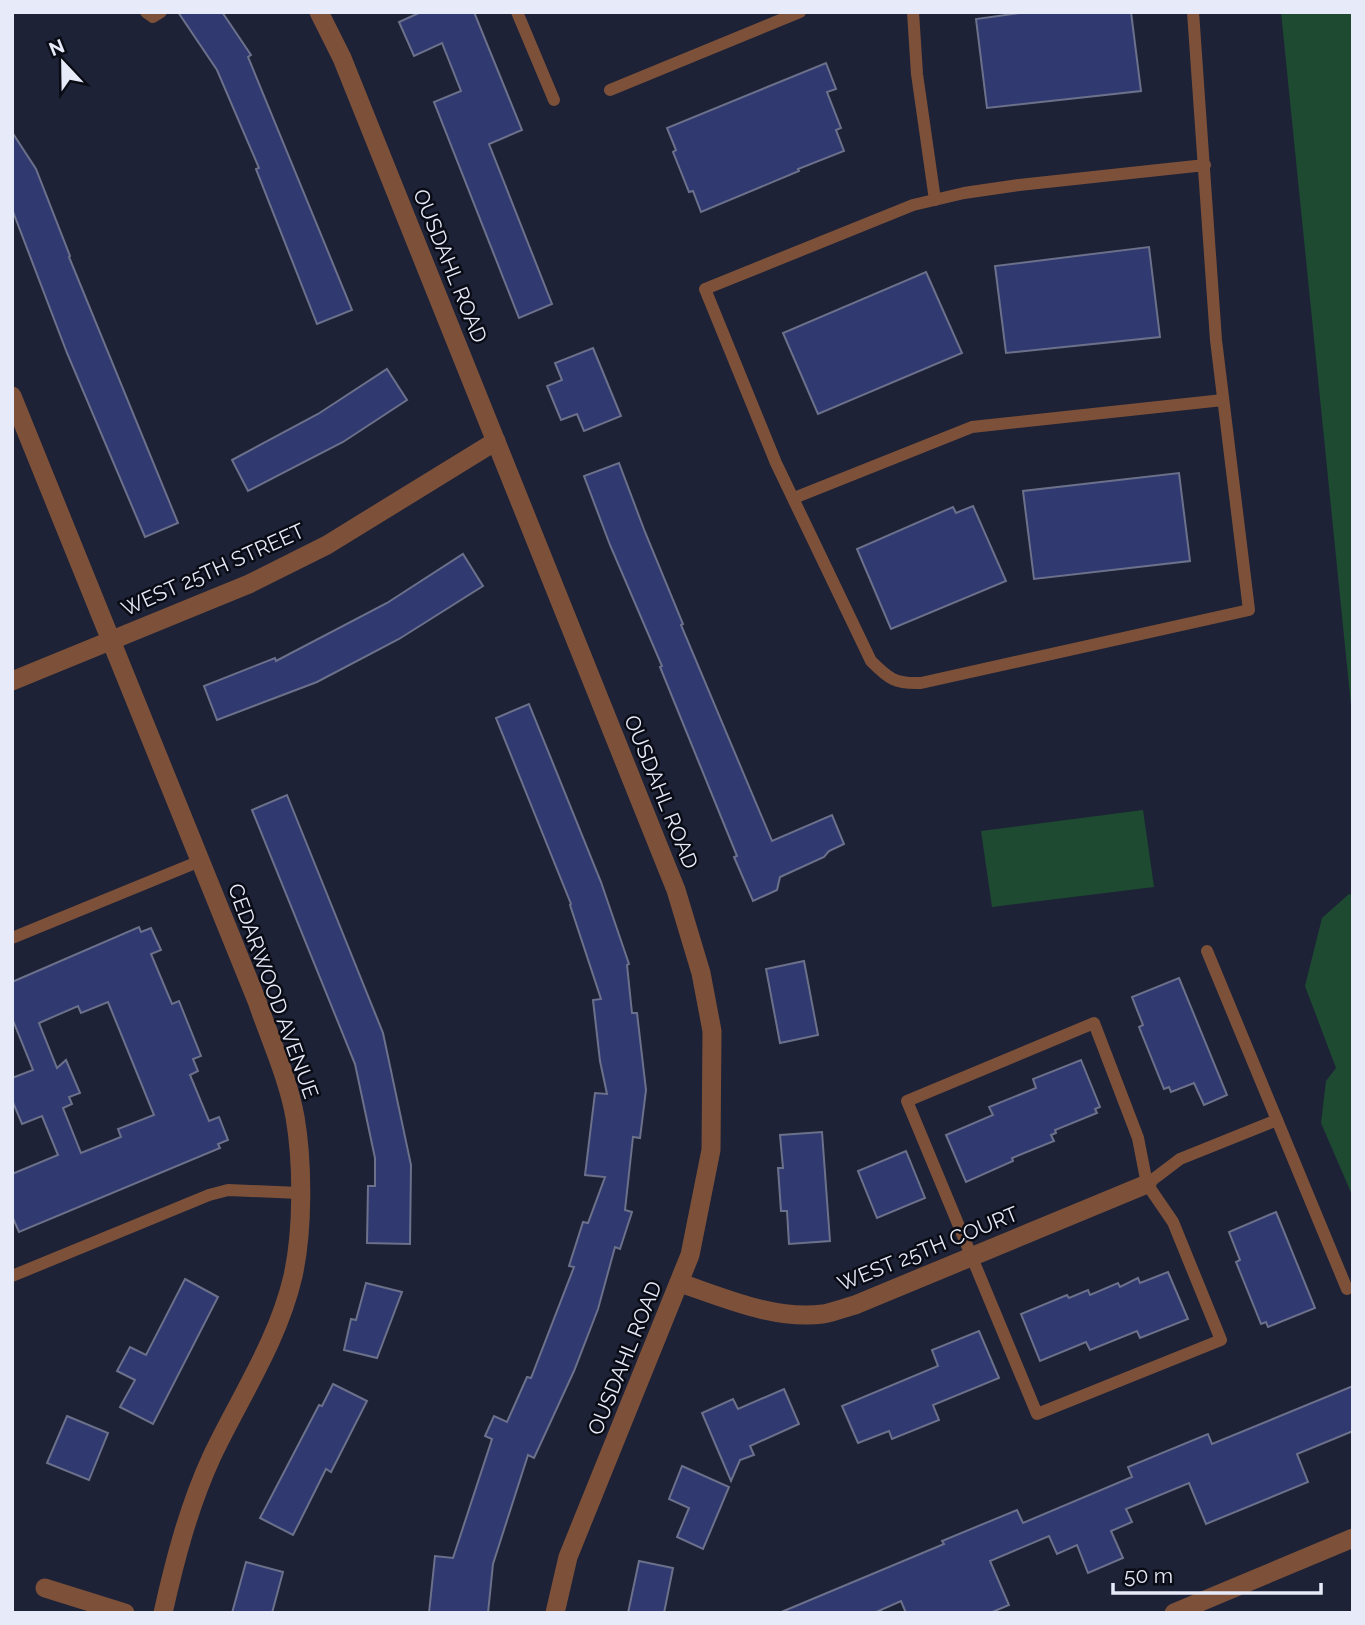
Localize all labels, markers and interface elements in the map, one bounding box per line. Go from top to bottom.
north arrow [28,28,98,98]
text: N [46,34,67,60]
street label: OUSDAHL ROAD [408,185,493,346]
street label: WEST 25TH STREET [117,518,308,621]
street label: OUSDAHL ROAD [619,711,704,872]
street label: CEDARWOOD AVENUE [223,880,324,1102]
street label: WEST 25TH COURT [834,1201,1022,1296]
street label: OUSDAHL ROAD [582,1277,667,1438]
scale bar [1113,1552,1321,1596]
text: 50 m [1124,1563,1173,1588]

